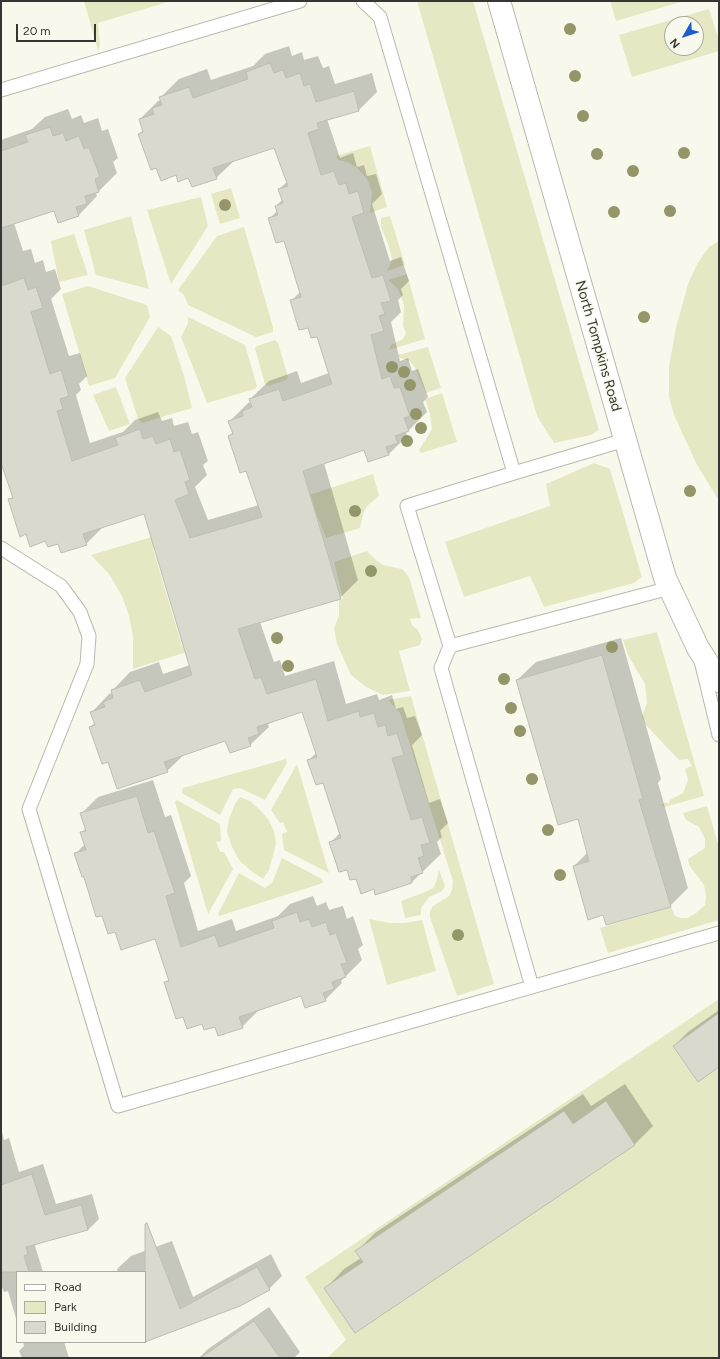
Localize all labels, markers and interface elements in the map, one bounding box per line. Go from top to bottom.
scale bar [18,16,98,42]
north arrow [664,16,704,56]
text: 20 m [23,24,51,38]
text: N [667,36,683,51]
street label: North Tompkins Road [571,279,625,413]
legend [16,1271,146,1343]
text: Road [54,1280,82,1294]
text: Park [54,1300,77,1314]
text: Building [54,1320,97,1334]

